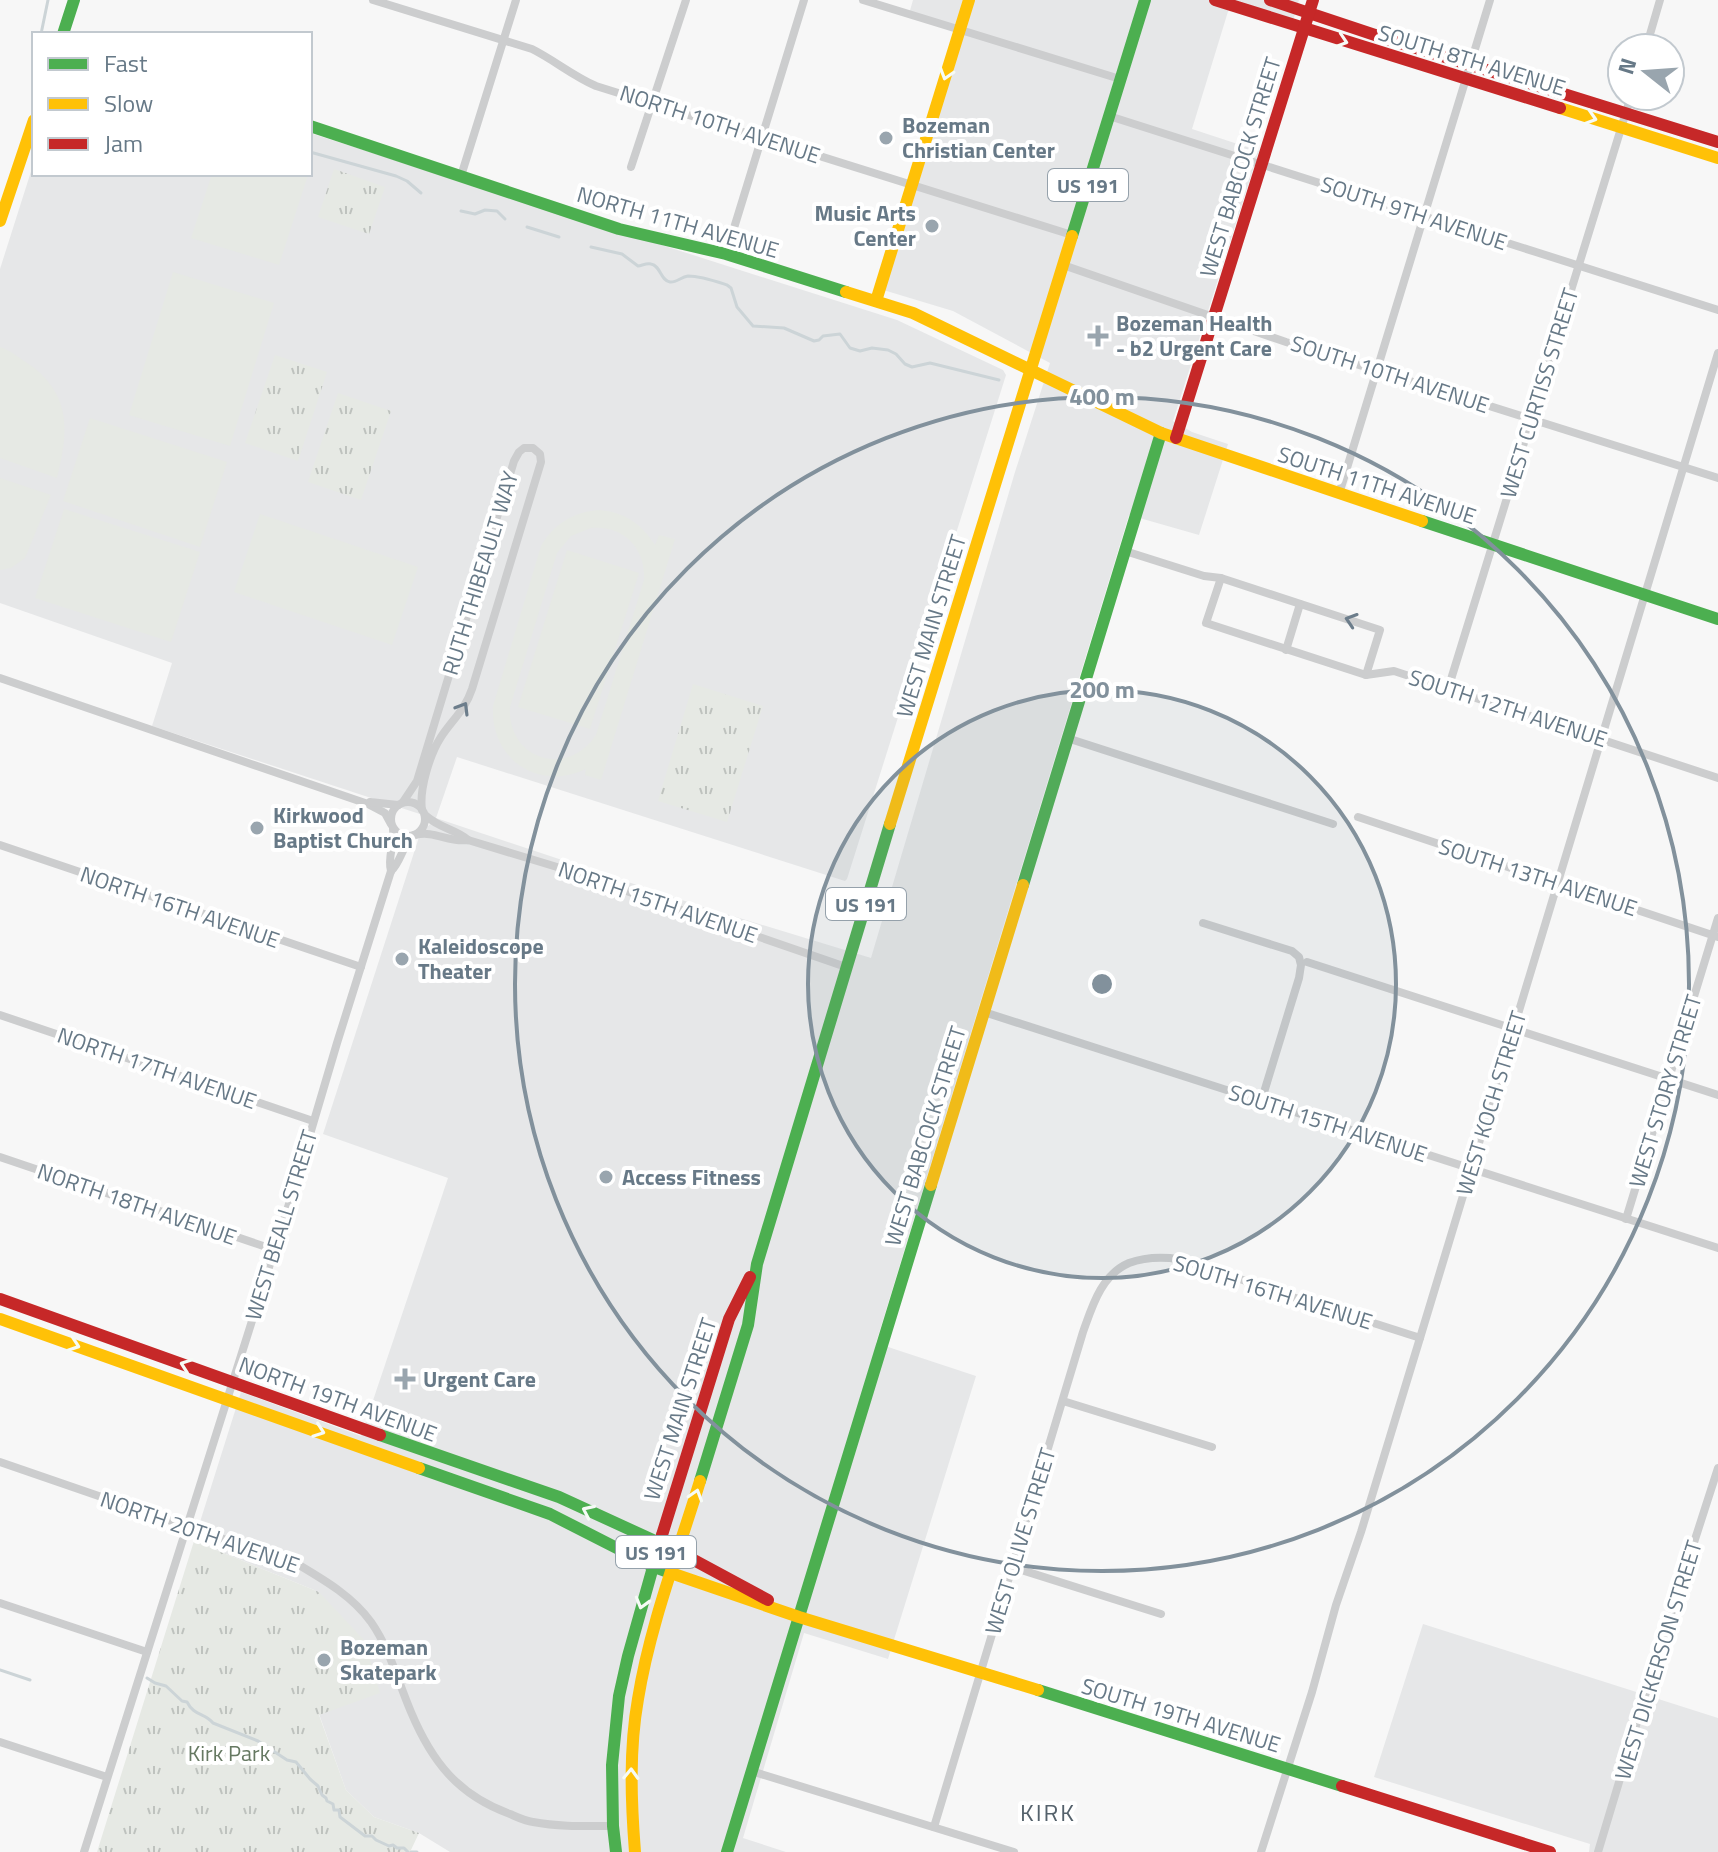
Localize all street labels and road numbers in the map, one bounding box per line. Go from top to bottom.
street label: SOUTH 8TH AVENUE [1374,15,1570,105]
street label: WEST BABCOCK STREET [1190,52,1290,281]
street label: NORTH 10TH AVENUE [616,76,824,172]
street label: SOUTH 9TH AVENUE [1316,167,1512,259]
road number: US 191 [1048,169,1128,201]
street label: NORTH 11TH AVENUE [573,177,783,267]
street label: WEST CURTISS STREET [1491,283,1587,502]
street label: SOUTH 10TH AVENUE [1287,326,1493,422]
street label: SOUTH 11TH AVENUE [1274,437,1480,533]
street label: RUTH THIBEAULT WAY [433,467,527,679]
street label: WEST MAIN STREET [887,530,975,722]
street label: SOUTH 12TH AVENUE [1405,660,1611,756]
street label: SOUTH 13TH AVENUE [1435,829,1641,925]
street label: NORTH 15TH AVENUE [554,852,762,952]
street label: NORTH 16TH AVENUE [76,857,284,957]
road number: US 191 [826,888,906,920]
street label: WEST STORY STREET [1619,990,1711,1192]
street label: WEST KOCH STREET [1447,1006,1535,1199]
street label: NORTH 17TH AVENUE [53,1018,261,1118]
street label: WEST BABCOCK STREET [875,1021,975,1250]
street label: SOUTH 15TH AVENUE [1225,1075,1431,1171]
street label: WEST BEALL STREET [236,1125,326,1324]
street label: NORTH 18TH AVENUE [33,1154,241,1254]
street label: SOUTH 16TH AVENUE [1169,1246,1377,1338]
street label: WEST MAIN STREET [635,1313,726,1504]
street label: NORTH 19TH AVENUE [234,1347,442,1451]
street label: WEST OLIVE STREET [976,1443,1065,1638]
street label: NORTH 20TH AVENUE [96,1482,304,1582]
road number: US 191 [616,1536,696,1568]
street label: WEST DICKERSON STREET [1605,1536,1711,1784]
street label: SOUTH 19TH AVENUE [1077,1669,1285,1761]

